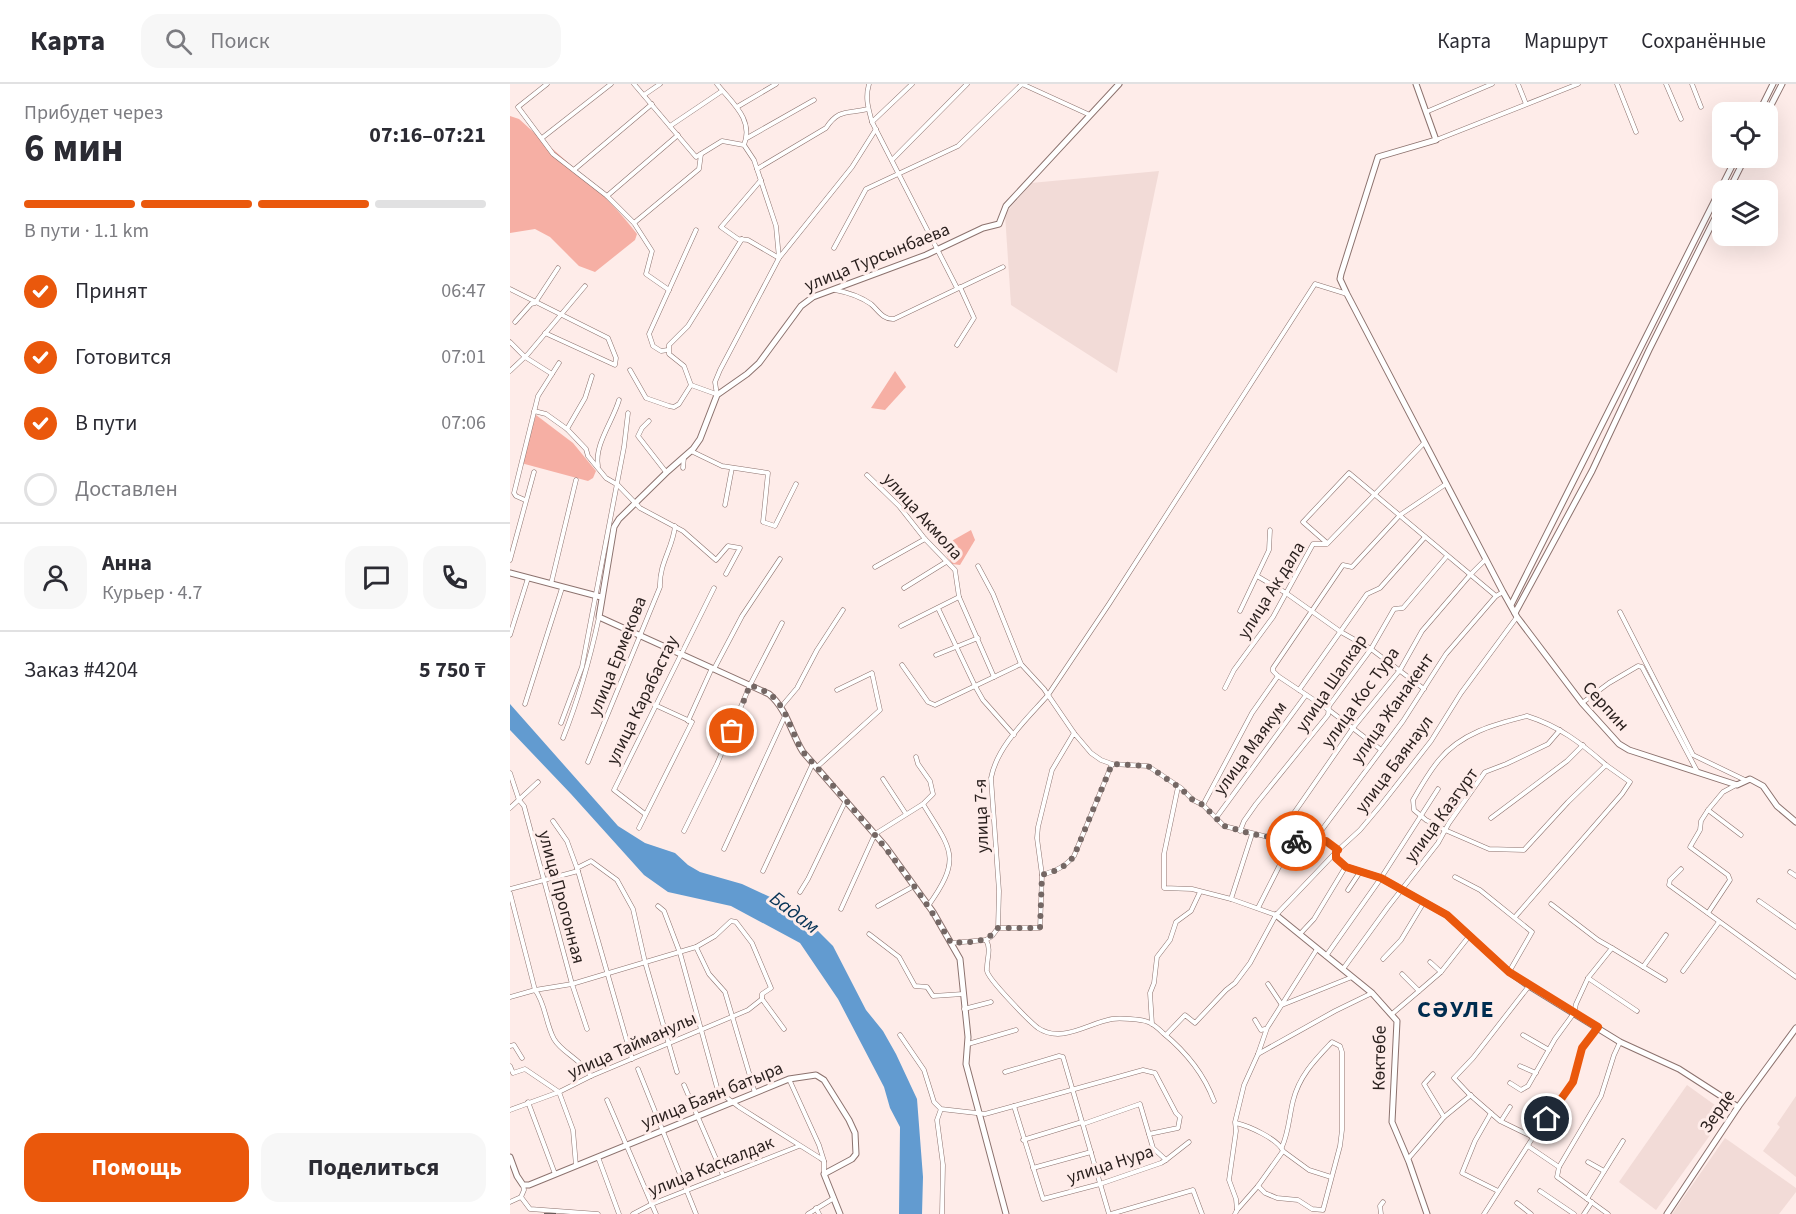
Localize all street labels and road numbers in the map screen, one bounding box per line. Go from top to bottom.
street label: улица Турсынбаева [801,217,954,298]
street label: улица Акмола [877,467,968,565]
street label: улица Ак дала [1232,537,1311,644]
street label: улица Ермекова [582,593,653,720]
street label: улица Шалкар [1289,629,1373,737]
street label: улица Карабастау [600,631,685,769]
street label: улица Кос Тура [1315,642,1405,753]
street label: улица Жанакент [1345,648,1440,769]
street label: Серпин [1576,676,1635,737]
street label: улица Маякум [1208,696,1293,800]
street label: улица Баянаул [1349,710,1439,818]
street label: улица Казгурт [1398,763,1484,868]
street label: улица 7-я [968,778,995,854]
street label: улица Прогонная [532,828,591,967]
street label: улица Тайманулы [564,1006,701,1085]
street label: Көктөбе [1366,1025,1393,1091]
street label: улица Баян батыра [638,1056,787,1135]
street label: Зерде [1694,1085,1741,1138]
street label: улица Каскалдак [645,1130,778,1203]
street label: улица Нура [1064,1139,1157,1190]

